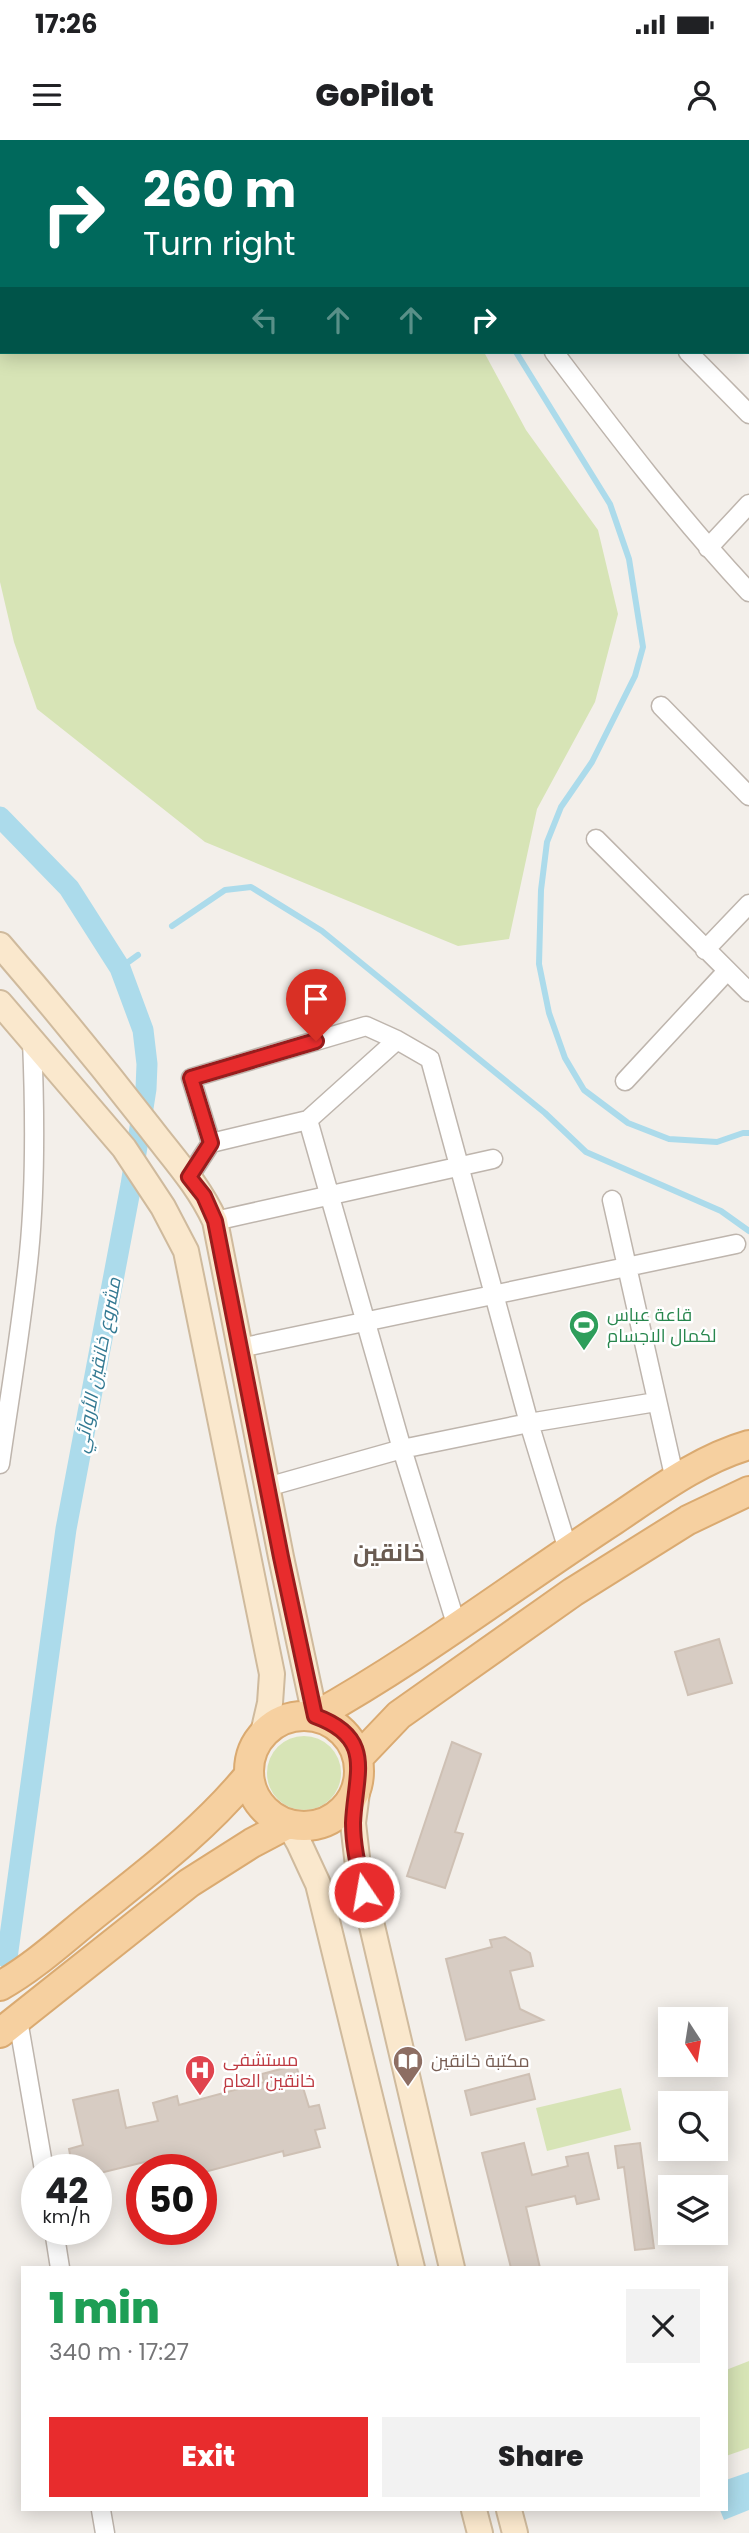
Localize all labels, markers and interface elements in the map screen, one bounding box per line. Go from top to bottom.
text: 17:26 [35,6,97,42]
text: GoPilot [315,72,434,117]
icon: menu [28,76,66,114]
icon: person [683,76,721,114]
text: 260 m [143,156,296,224]
icon: right [28,168,119,259]
text: Turn right [143,221,295,266]
icon: left [246,301,284,339]
icon: ahead [319,301,357,339]
icon: ahead [392,301,430,339]
icon: right [465,301,503,339]
pin [286,969,346,1041]
icon: arrive [297,980,335,1018]
water label: مشروع خانقين الأروائي [67,1274,130,1455]
place label: قاعة عباس لكمال الاجسام [607,1302,717,1348]
sports icon: قاعة عباس لكمال الاجسام [567,1308,601,1352]
district label: خانقين [353,1536,425,1569]
position arrow [327,1855,401,1929]
north arrow [658,2007,728,2077]
map controls [658,2007,728,2245]
library icon: مكتبة خانقين [391,2044,425,2088]
place label: مستشفى خانقين العام [223,2047,315,2093]
place label: مكتبة خانقين [431,2048,530,2073]
hospital icon: مستشفى خانقين العام [183,2053,217,2097]
button: search [658,2091,728,2161]
speed limit sign: 50 [126,2154,217,2245]
text: 42 [45,2166,88,2215]
button: layers [658,2175,728,2245]
text: km/h [43,2204,90,2229]
text: 1 min [49,2279,160,2338]
button: close [626,2289,700,2363]
text: 340 m · 17:27 [49,2336,189,2368]
button: Exit [49,2417,368,2497]
button: Share [382,2417,700,2497]

